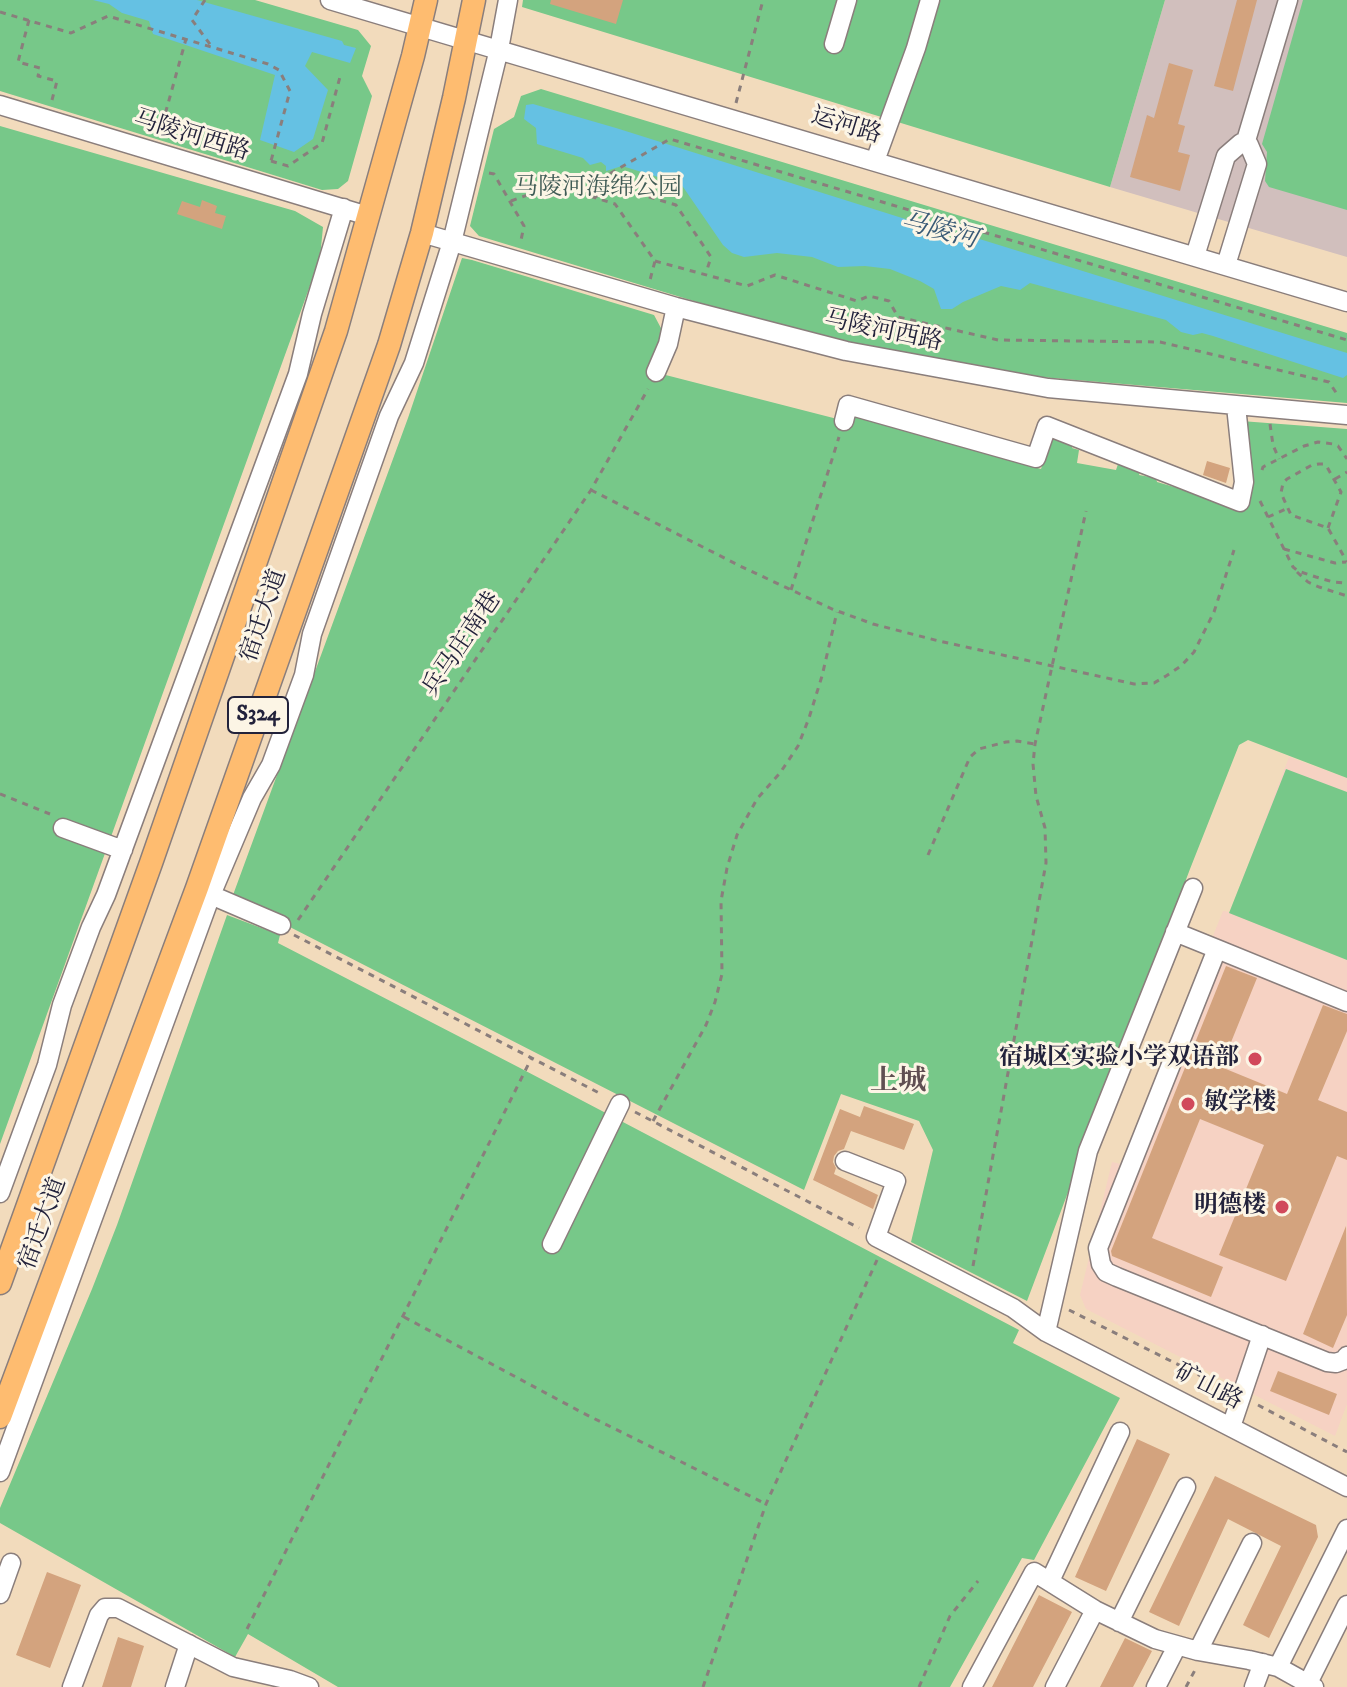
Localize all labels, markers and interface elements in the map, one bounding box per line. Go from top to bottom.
street label: 运河路 [807,103,885,151]
street label: 马陵河西路 [129,106,253,168]
park label: 马陵河海绵公园 [514,175,682,203]
water label: 马陵河 [897,207,981,257]
street label: 马陵河西路 [821,305,945,359]
street label: 宿迁大道 [236,566,294,666]
street label: 兵马庄南巷 [418,587,508,703]
road number: S324 [228,697,288,733]
place label: 宿城区实验小学双语部 [999,1045,1239,1073]
marker: 宿城区实验小学双语部 [1246,1050,1264,1068]
district label: 上城 [870,1066,926,1100]
place label: 敏学楼 [1204,1090,1276,1118]
marker: 敏学楼 [1179,1095,1197,1113]
street label: 宿迁大道 [14,1174,74,1274]
place label: 明德楼 [1194,1193,1266,1221]
marker: 明德楼 [1273,1198,1291,1216]
street label: 矿山路 [1169,1359,1247,1417]

